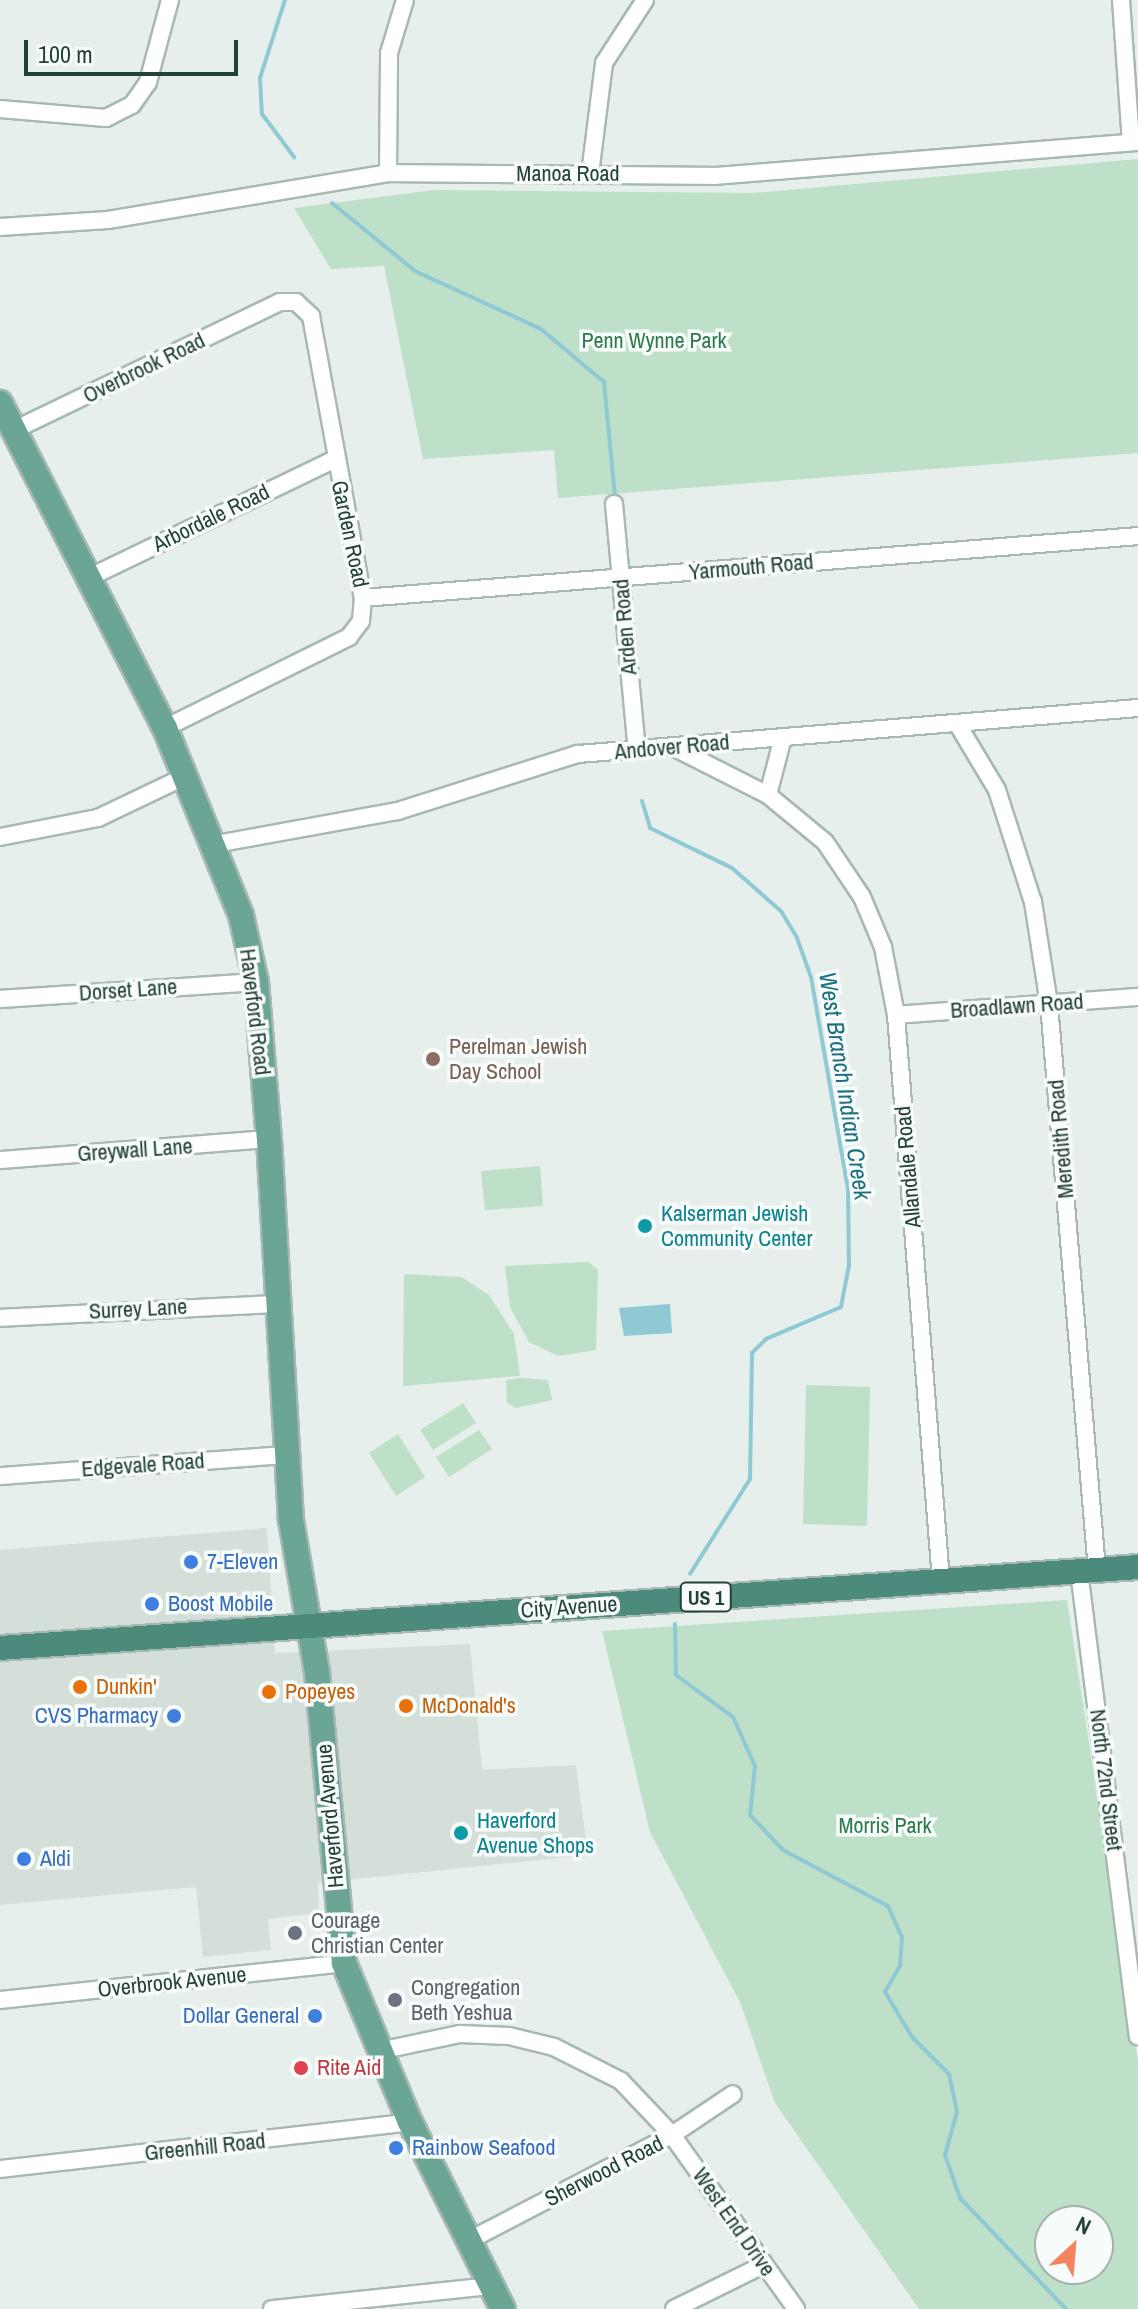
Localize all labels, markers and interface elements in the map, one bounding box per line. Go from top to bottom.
scale bar [28,24,242,74]
text: 100 m [38,38,93,70]
street label: Manoa Road [516,161,620,187]
street label: Overbrook Road [79,327,209,409]
park label: Penn Wynne Park [581,328,727,354]
street label: Arbordale Road [148,478,274,558]
street label: Garden Road [326,478,374,590]
street label: Yarmouth Road [688,548,814,586]
street label: Arden Road [608,578,642,676]
street label: Andover Road [613,729,731,765]
street label: Haverford Road [234,947,276,1077]
water label: West Branch Indian Creek [813,970,877,1202]
street label: Dorset Lane [78,973,178,1007]
street label: Broadlawn Road [950,988,1084,1024]
place label: Perelman Jewish Day School [449,1033,587,1084]
marker: Perelman Jewish Day School [424,1050,442,1068]
street label: Meredith Road [1043,1078,1079,1200]
street label: Allandale Road [890,1105,926,1229]
street label: Greywall Lane [77,1133,193,1167]
place label: Kalserman Jewish Community Center [661,1200,812,1252]
marker: Kalserman Jewish Community Center [636,1217,654,1235]
street label: Surrey Lane [88,1293,188,1325]
street label: Edgevale Road [81,1448,205,1482]
place label: 7-Eleven [207,1549,278,1575]
marker: 7-Eleven [182,1553,200,1571]
road number: US 1 [678,1581,734,1613]
street label: City Avenue [519,1590,619,1624]
place label: Boost Mobile [168,1591,273,1617]
marker: Boost Mobile [143,1595,161,1613]
place label: Dunkin' [96,1674,157,1700]
marker: Dunkin' [71,1678,89,1696]
place label: Popeyes [285,1679,355,1705]
marker: Popeyes [260,1683,278,1701]
place label: McDonald's [422,1693,516,1719]
marker: McDonald's [397,1697,415,1715]
place label: CVS Pharmacy [35,1703,158,1729]
marker: CVS Pharmacy [165,1707,183,1725]
street label: North 72nd Street [1084,1708,1128,1852]
street label: Haverford Avenue [311,1743,349,1889]
place label: Haverford Avenue Shops [477,1807,594,1858]
park label: Morris Park [838,1813,932,1839]
marker: Haverford Avenue Shops [452,1824,470,1842]
place label: Aldi [40,1846,71,1872]
marker: Aldi [15,1850,33,1868]
place label: Courage Christian Center [311,1907,443,1958]
marker: Courage Christian Center [286,1924,304,1942]
street label: Overbrook Avenue [96,1961,248,2003]
place label: Congregation Beth Yeshua [411,1974,520,2026]
marker: Congregation Beth Yeshua [386,1991,404,2009]
place label: Dollar General [183,2003,299,2029]
marker: Dollar General [306,2007,324,2025]
place label: Rite Aid [317,2055,382,2081]
marker: Rite Aid [292,2059,310,2077]
street label: Greenhill Road [143,2128,267,2166]
street label: Sherwood Road [540,2130,668,2212]
place label: Rainbow Seafood [412,2135,555,2161]
marker: Rainbow Seafood [387,2139,405,2157]
street label: West End Drive [687,2163,781,2281]
north arrow [1034,2205,1114,2285]
text: N [1071,2209,1096,2242]

